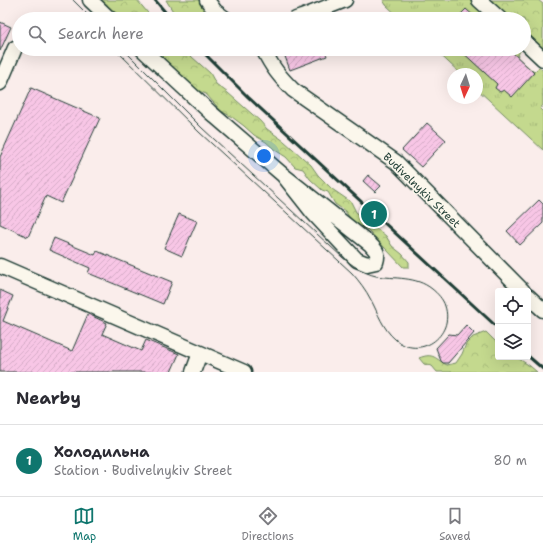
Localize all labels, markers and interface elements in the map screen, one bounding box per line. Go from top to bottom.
search box [12,12,531,56]
icon: search [26,23,48,45]
text: Search here [58,24,144,44]
north arrow [447,68,483,104]
your location [254,146,274,166]
street label: Budivelnykiv Street [380,150,464,231]
pin: 1 [361,199,387,229]
map controls [495,288,531,360]
button: locate [495,288,531,324]
button: layers [495,324,531,360]
text: Nearby [16,387,81,409]
text: Холодильна [54,442,149,462]
text: 1 [26,452,32,469]
text: 80 m [493,452,527,469]
text: Station · Budivelnykiv Street [54,462,232,479]
tab: Map [73,505,96,544]
tab: Directions [241,505,294,544]
tab: Saved [439,505,470,544]

